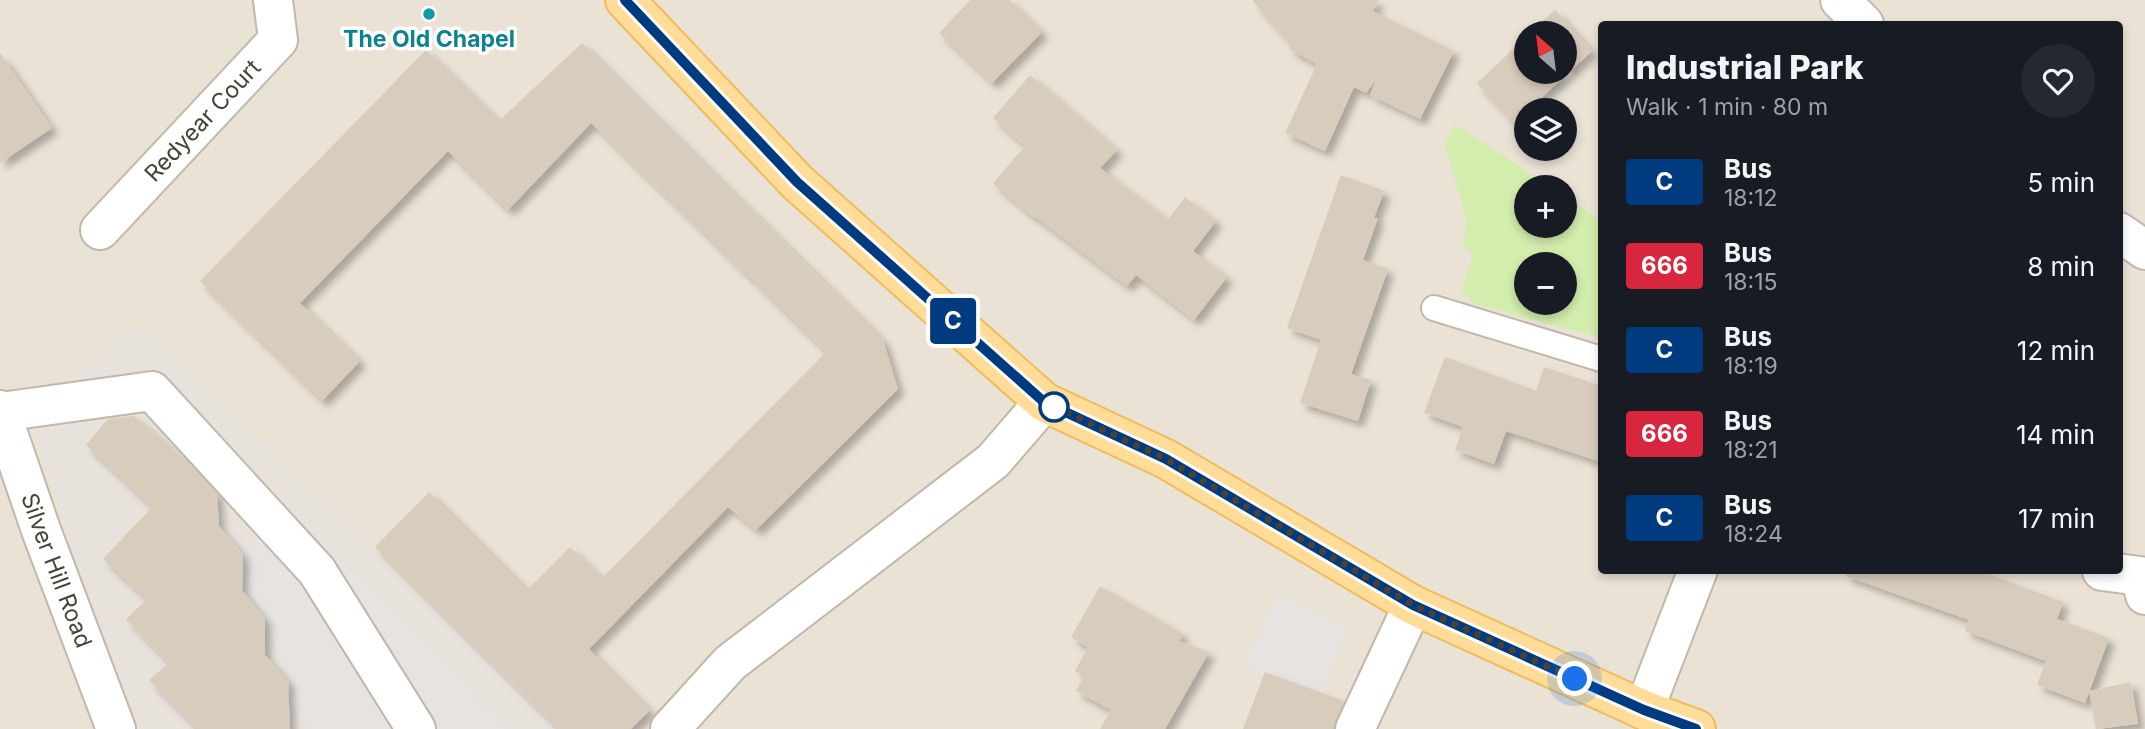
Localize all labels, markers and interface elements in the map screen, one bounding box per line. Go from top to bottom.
marker: The Old Chapel [421,6,437,22]
north arrow [1514,21,1577,84]
map controls [1514,21,1577,315]
place label: The Old Chapel [343,25,515,53]
button: heart [2021,44,2095,118]
text: Industrial Park [1626,47,1864,87]
street label: Redyear Court [139,53,267,187]
text: Walk · 1 min · 80 m [1626,93,1828,121]
button: layers [1514,98,1577,161]
text: Bus [1724,153,1772,184]
text: C [1656,167,1673,196]
text: 5 min [2027,167,2095,198]
button: + [1514,175,1577,238]
text: 18:12 [1724,184,1778,212]
text: Bus [1724,237,1772,268]
text: 666 [1641,251,1688,280]
text: 8 min [2027,251,2095,282]
button: − [1514,252,1577,315]
text: 18:15 [1724,268,1778,296]
line badge: C [930,298,976,344]
text: C [944,306,962,335]
text: Bus [1724,321,1772,352]
text: C [1656,335,1673,364]
text: 12 min [2017,335,2095,366]
text: 18:19 [1724,352,1778,380]
unlabelled marker [1039,392,1069,422]
text: Bus [1724,405,1772,436]
text: 666 [1641,419,1688,448]
text: 14 min [2016,419,2095,450]
text: 18:21 [1724,436,1778,464]
street label: Silver Hill Road [15,489,98,652]
text: Bus [1724,489,1772,520]
text: C [1656,503,1673,532]
text: 17 min [2018,503,2095,534]
text: 18:24 [1724,520,1783,548]
your location [1557,661,1592,696]

